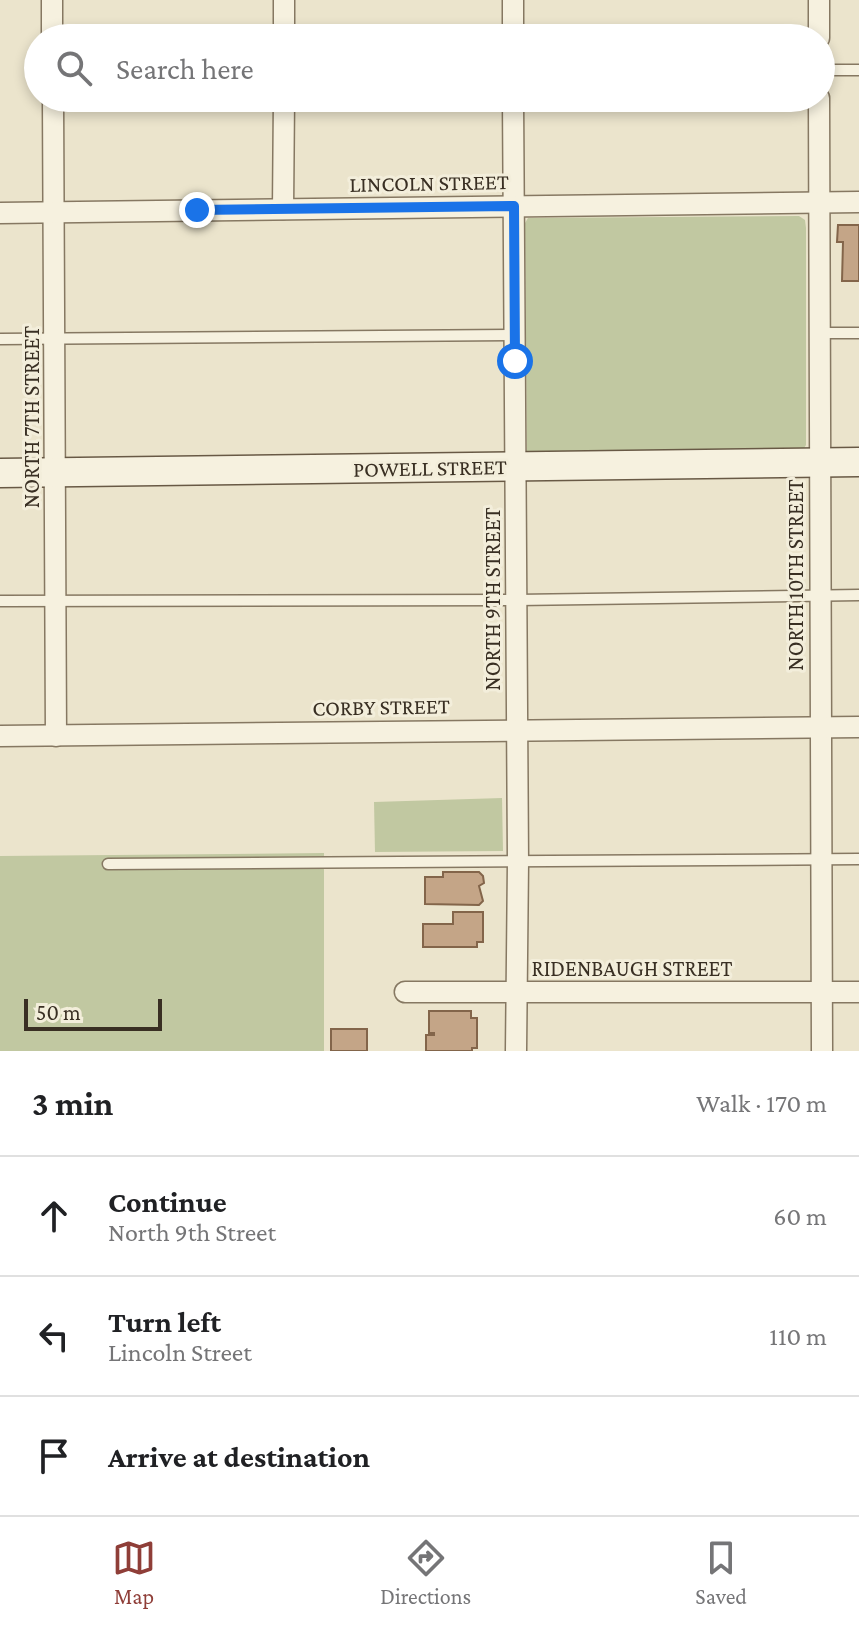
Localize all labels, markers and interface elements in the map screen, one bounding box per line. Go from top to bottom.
search box [24,24,835,112]
icon: search [52,46,96,90]
text: Search here [116,52,254,85]
street label: LINCOLN STREET [349,169,509,197]
route end [179,192,215,228]
street label: NORTH 7TH STREET [19,326,44,508]
route start [497,343,533,379]
street label: POWELL STREET [353,454,507,482]
street label: NORTH 10TH STREET [783,479,808,671]
street label: NORTH 9TH STREET [480,507,505,691]
street label: CORBY STREET [312,693,450,721]
street label: RIDENBAUGH STREET [531,956,733,981]
scale bar [24,995,162,1031]
text: 50 m [36,1000,81,1025]
text: 3 min [32,1085,113,1122]
text: Walk · 170 m [696,1089,827,1118]
text: Continue [108,1185,227,1218]
icon: ahead [32,1194,76,1238]
text: 60 m [773,1202,827,1231]
text: North 9th Street [108,1218,276,1247]
text: Turn left [108,1305,221,1338]
icon: left [32,1314,76,1358]
text: 110 m [769,1322,827,1351]
text: Lincoln Street [108,1338,252,1367]
icon: arrive [32,1434,76,1478]
text: Arrive at destination [108,1440,370,1473]
tab: Map [112,1536,156,1609]
tab: Directions [380,1536,471,1609]
tab: Saved [695,1536,747,1609]

